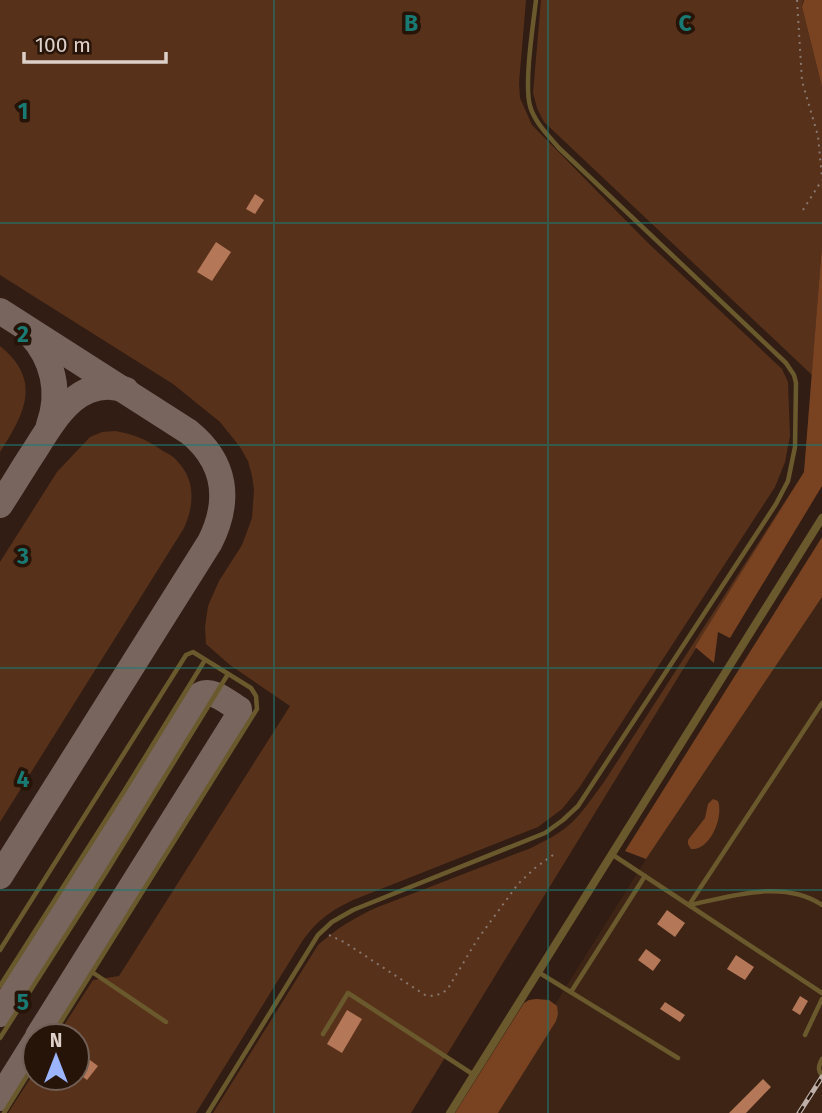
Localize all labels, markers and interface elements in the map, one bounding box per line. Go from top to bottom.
text: B [404,9,418,37]
text: C [678,9,692,37]
scale bar [24,21,166,65]
text: 100 m [35,32,91,58]
text: 1 [18,97,28,125]
text: 2 [17,320,29,348]
text: 3 [16,542,29,570]
text: 4 [17,765,30,793]
text: 5 [17,988,29,1016]
north arrow [21,1022,91,1092]
text: N [50,1029,62,1052]

